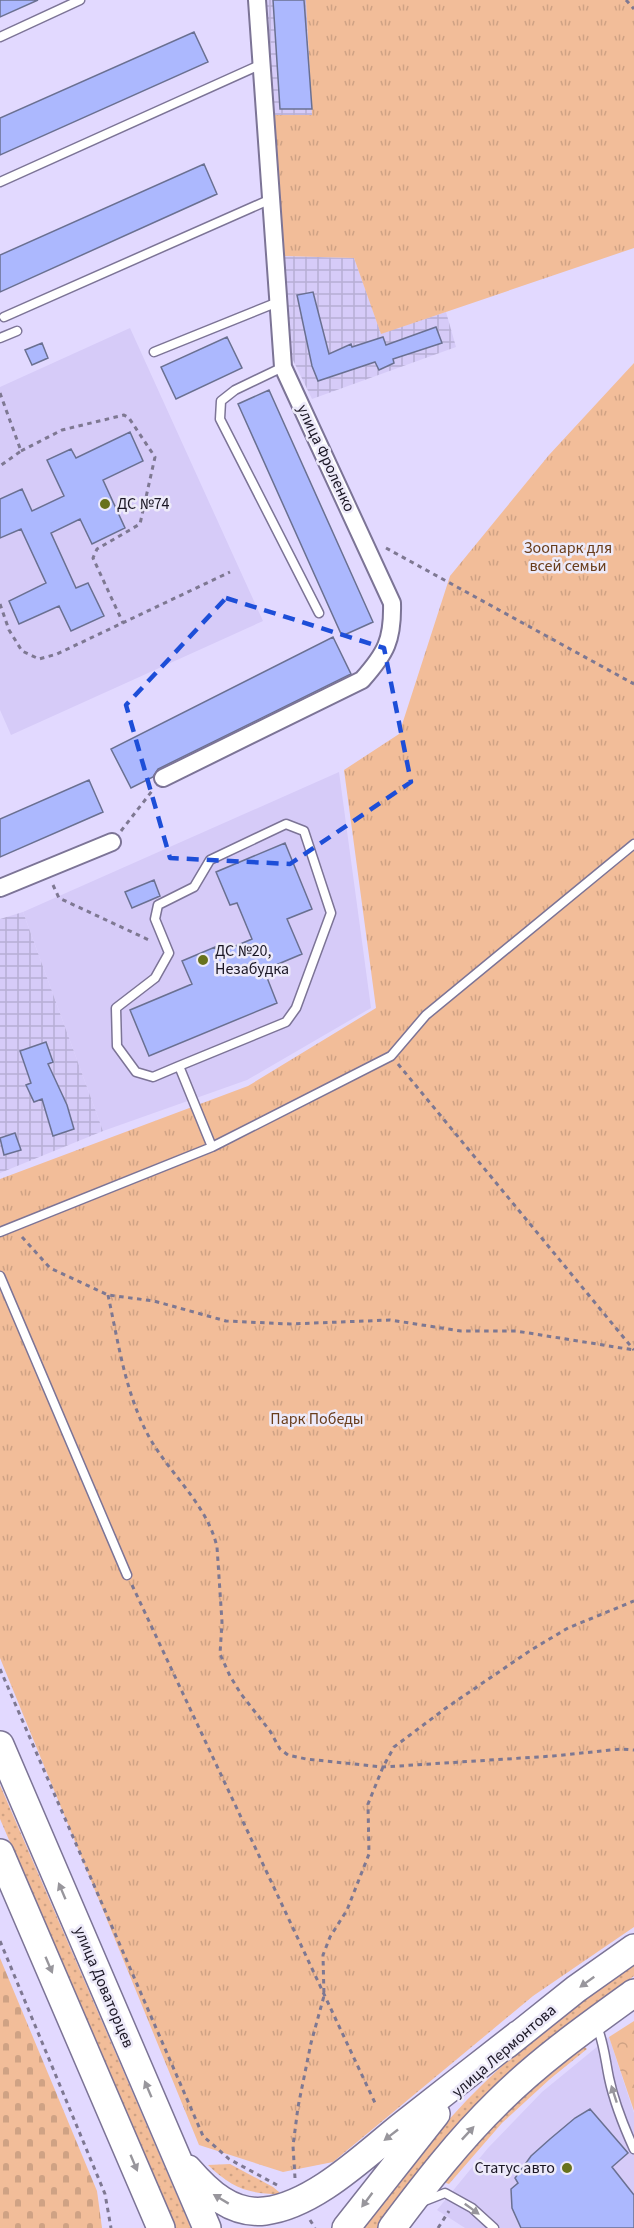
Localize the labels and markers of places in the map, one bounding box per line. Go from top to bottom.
place label: ДС №74 [117,493,170,515]
marker: ДС №74 [98,497,112,511]
place label: ДС №20, Незабудка [215,940,289,980]
marker: ДС №20, Незабудка [196,953,210,967]
place label: Статус авто [475,2157,555,2179]
marker: Статус авто [560,2161,574,2175]

